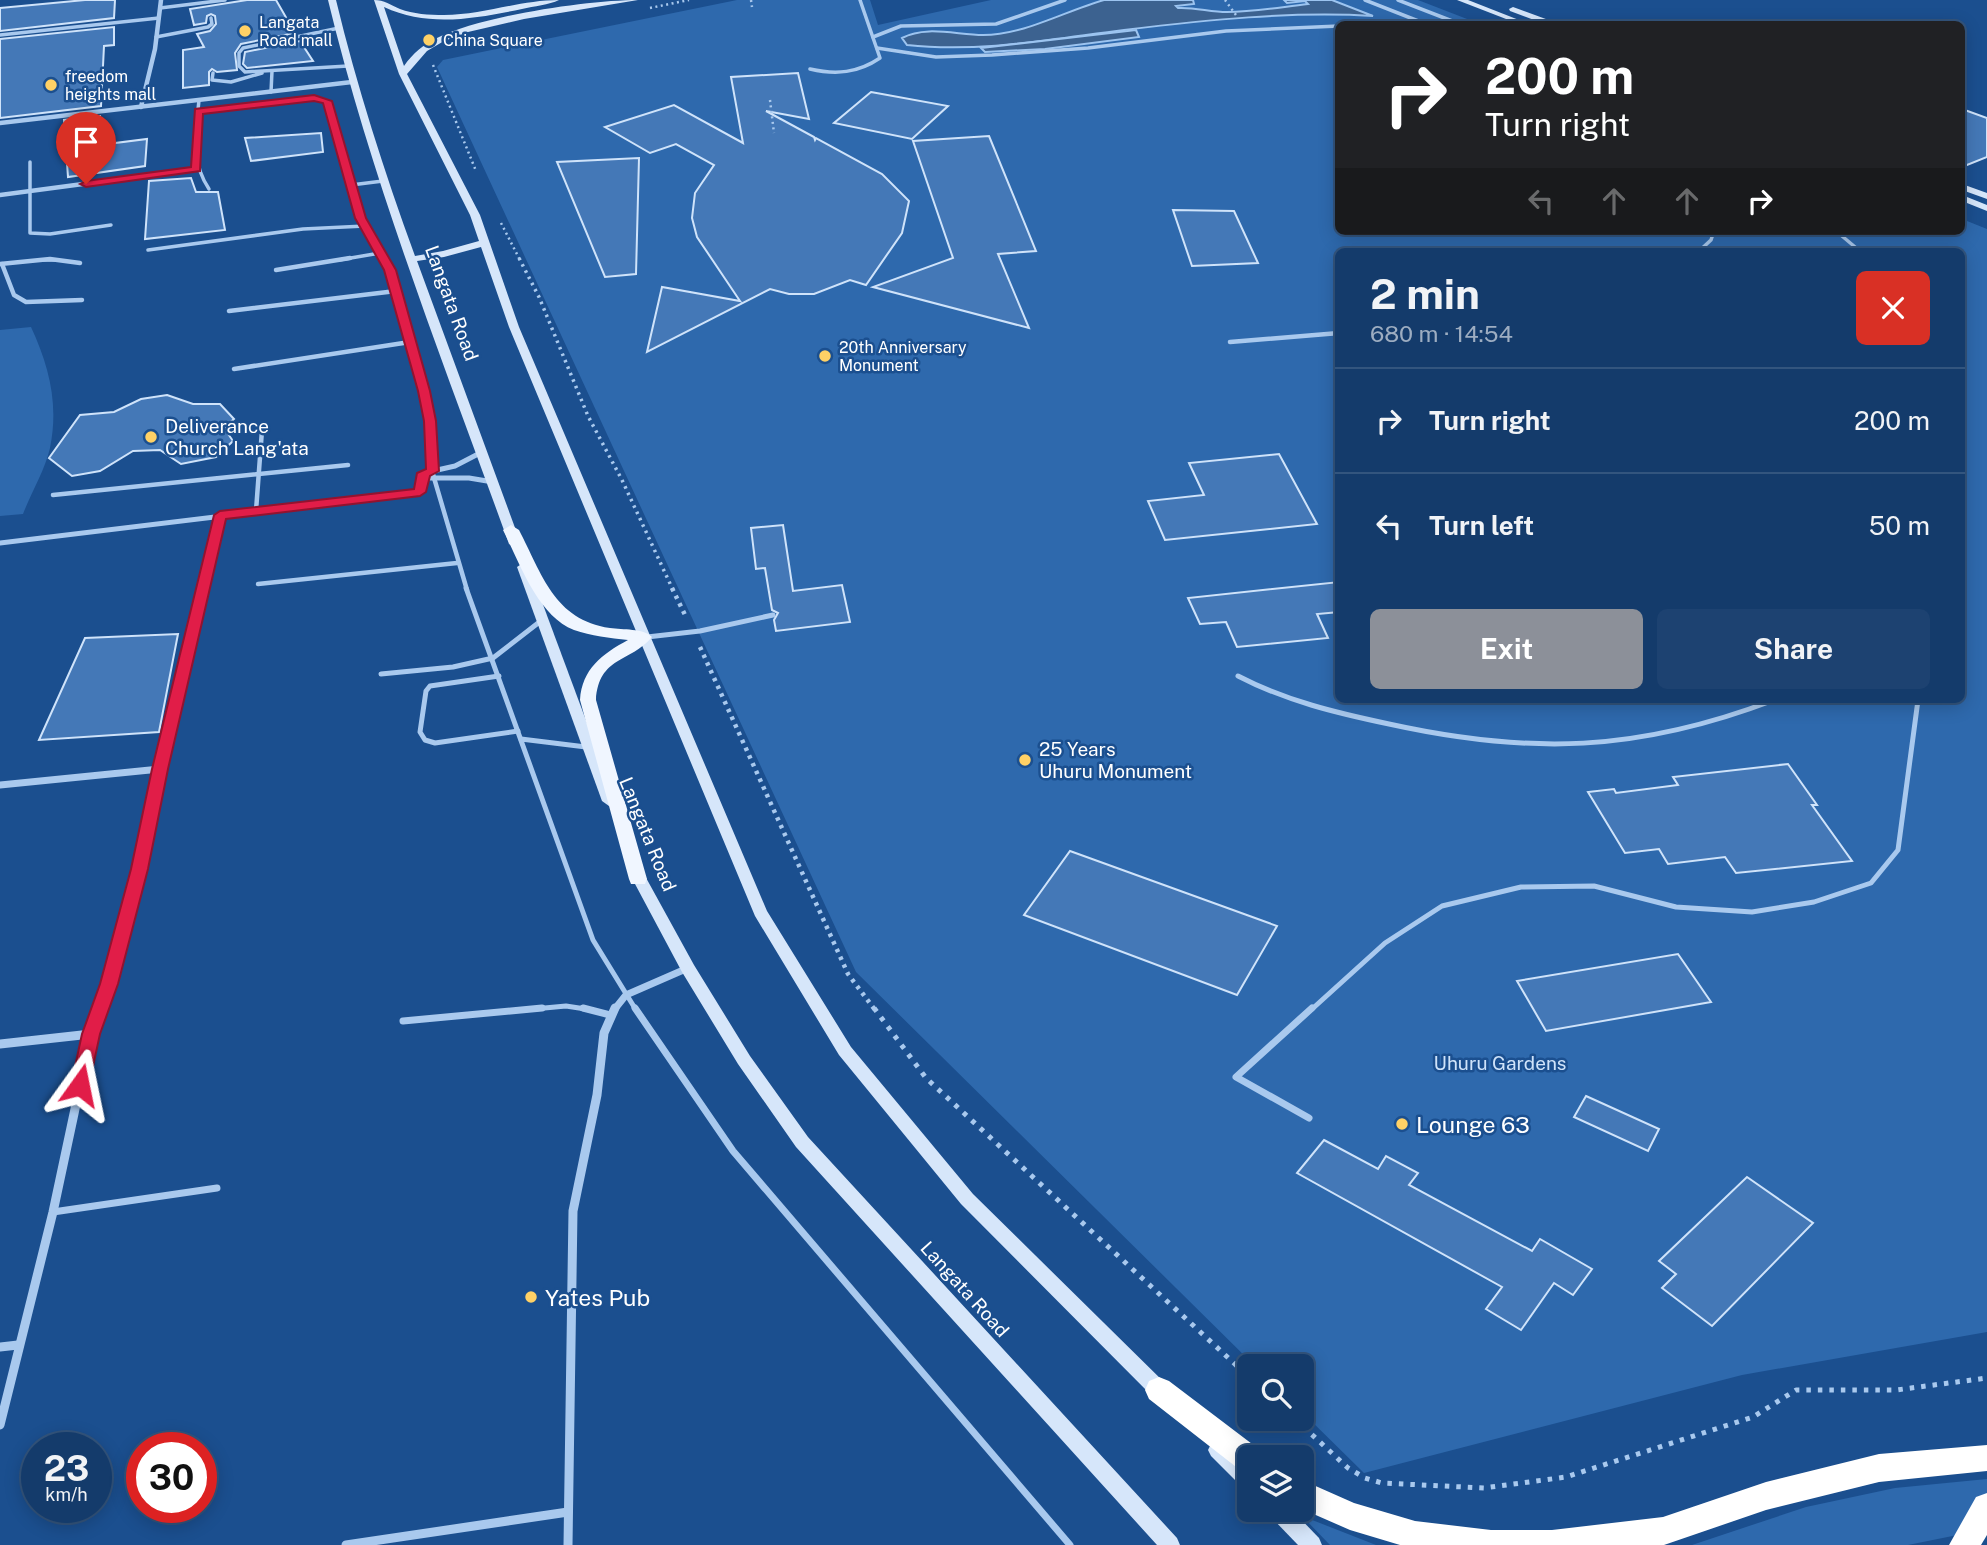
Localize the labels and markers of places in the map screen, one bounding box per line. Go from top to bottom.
place label: Langata Road mall [259,13,333,50]
marker: Langata Road mall [237,23,253,39]
place label: China Square [443,31,543,50]
marker: China Square [421,32,437,48]
place label: freedom heights mall [65,67,156,104]
marker: freedom heights mall [43,77,59,93]
pin [56,112,116,184]
place label: 20th Anniversary Monument [839,338,967,375]
marker: 20th Anniversary Monument [817,348,833,364]
place label: Deliverance Church Lang'ata [165,415,309,459]
marker: Deliverance Church Lang'ata [143,429,159,445]
place label: 25 Years Uhuru Monument [1039,738,1192,782]
marker: 25 Years Uhuru Monument [1017,752,1033,768]
place label: Lounge 63 [1416,1111,1530,1138]
marker: Lounge 63 [1394,1116,1410,1132]
place label: Yates Pub [545,1284,650,1311]
marker: Yates Pub [523,1289,539,1305]

